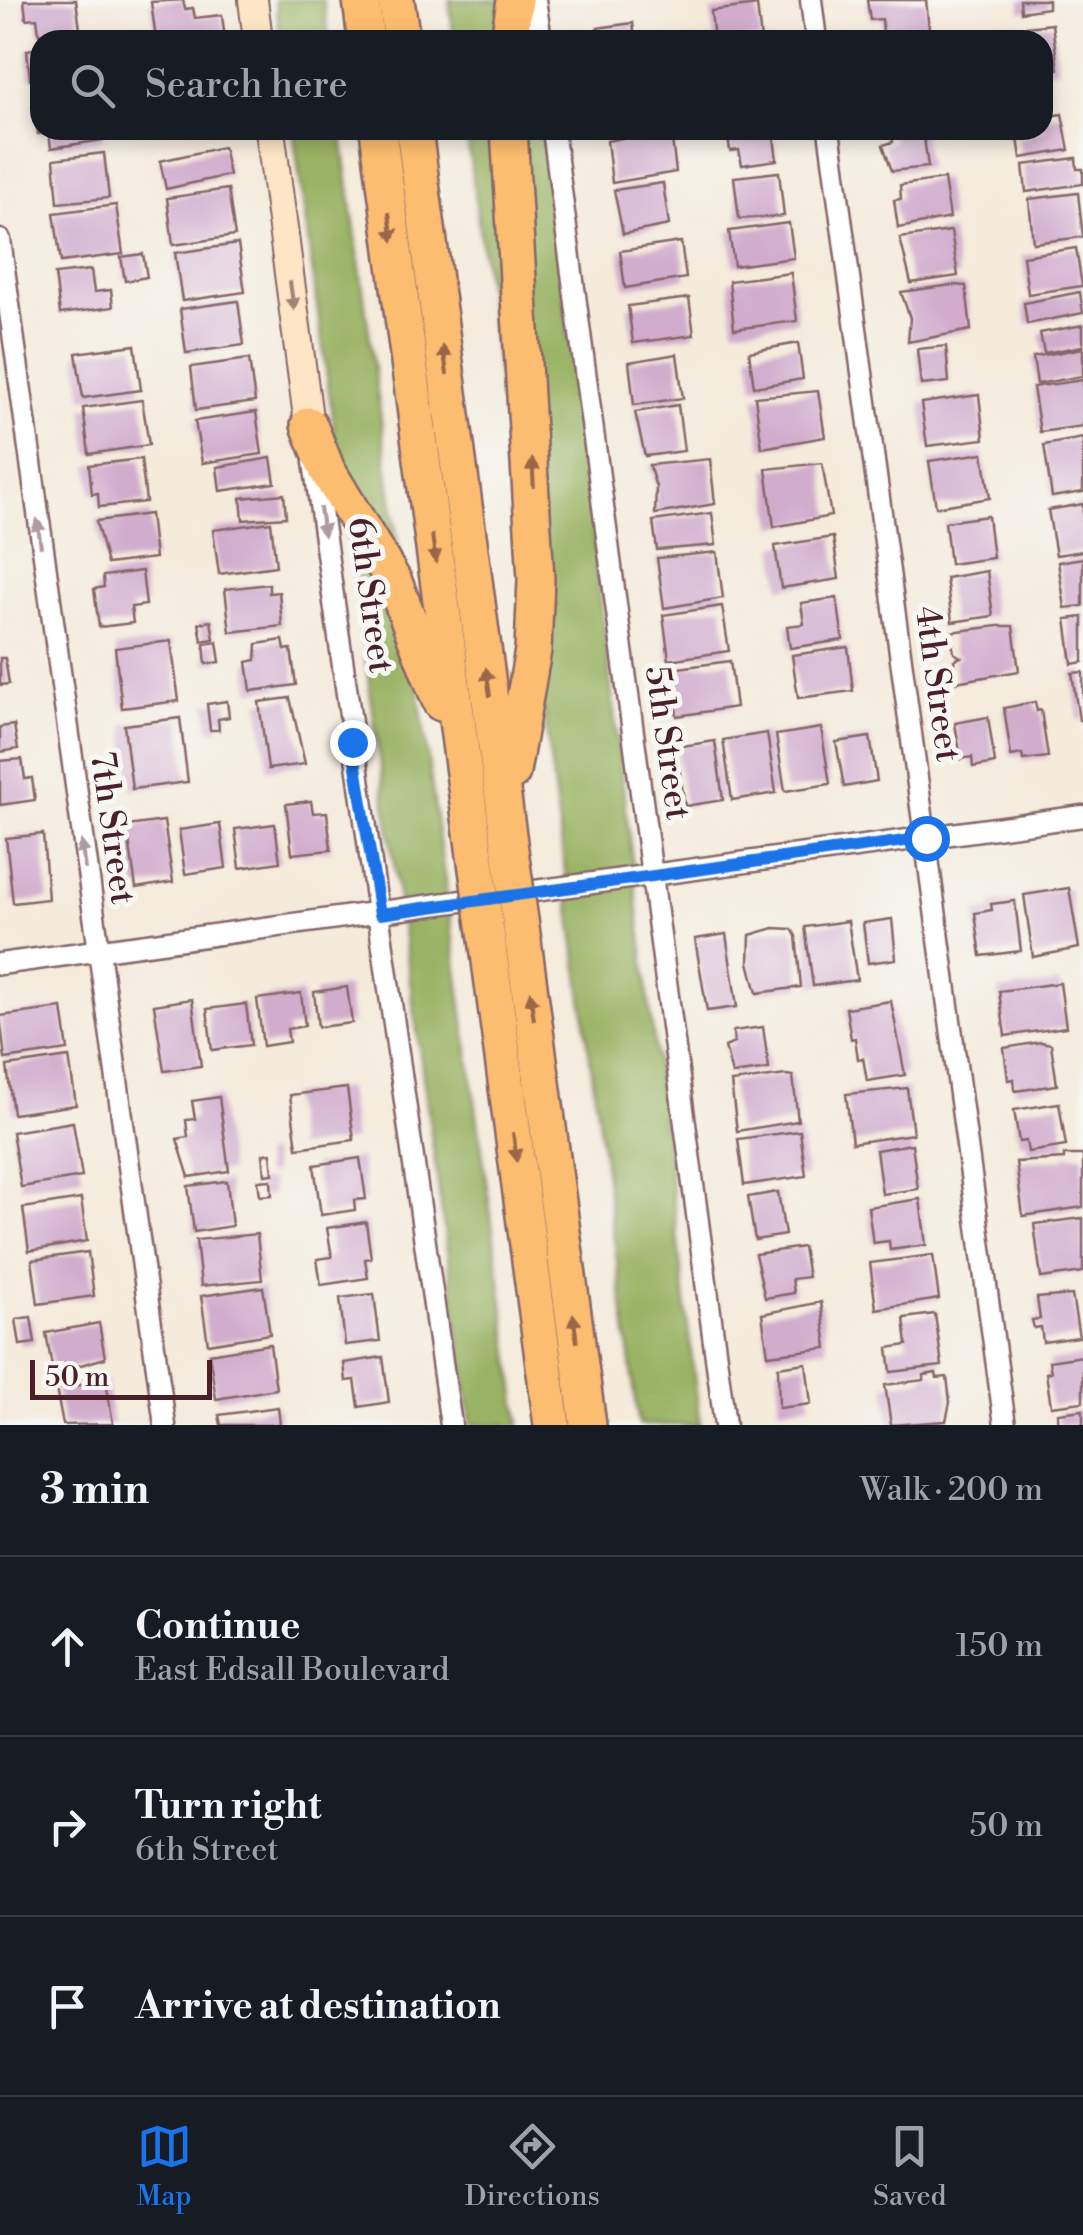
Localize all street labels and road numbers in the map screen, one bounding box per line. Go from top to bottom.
street label: 6th Street [338,514,402,676]
street label: 4th Street [905,603,969,765]
street label: 5th Street [635,663,699,823]
street label: 7th Street [80,749,144,907]

